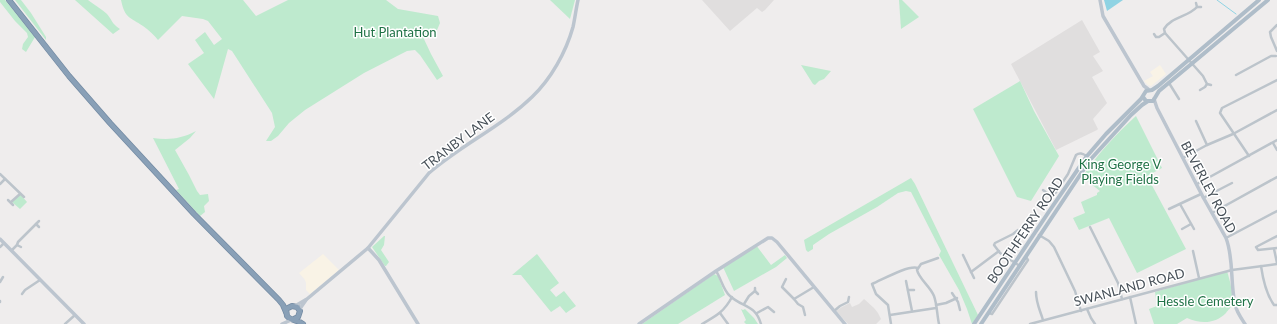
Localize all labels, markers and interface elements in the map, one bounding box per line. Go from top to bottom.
park label: Hut Plantation [353,24,437,40]
street label: TRANBY LANE [419,109,497,173]
street label: BEVERLEY ROAD [1178,138,1240,236]
park label: King George V Playing Fields [1079,156,1161,187]
street label: BOOTHFERRY ROAD [983,174,1067,286]
street label: SWANLAND ROAD [1072,264,1186,310]
park label: Hessle Cemetery [1157,293,1254,309]

